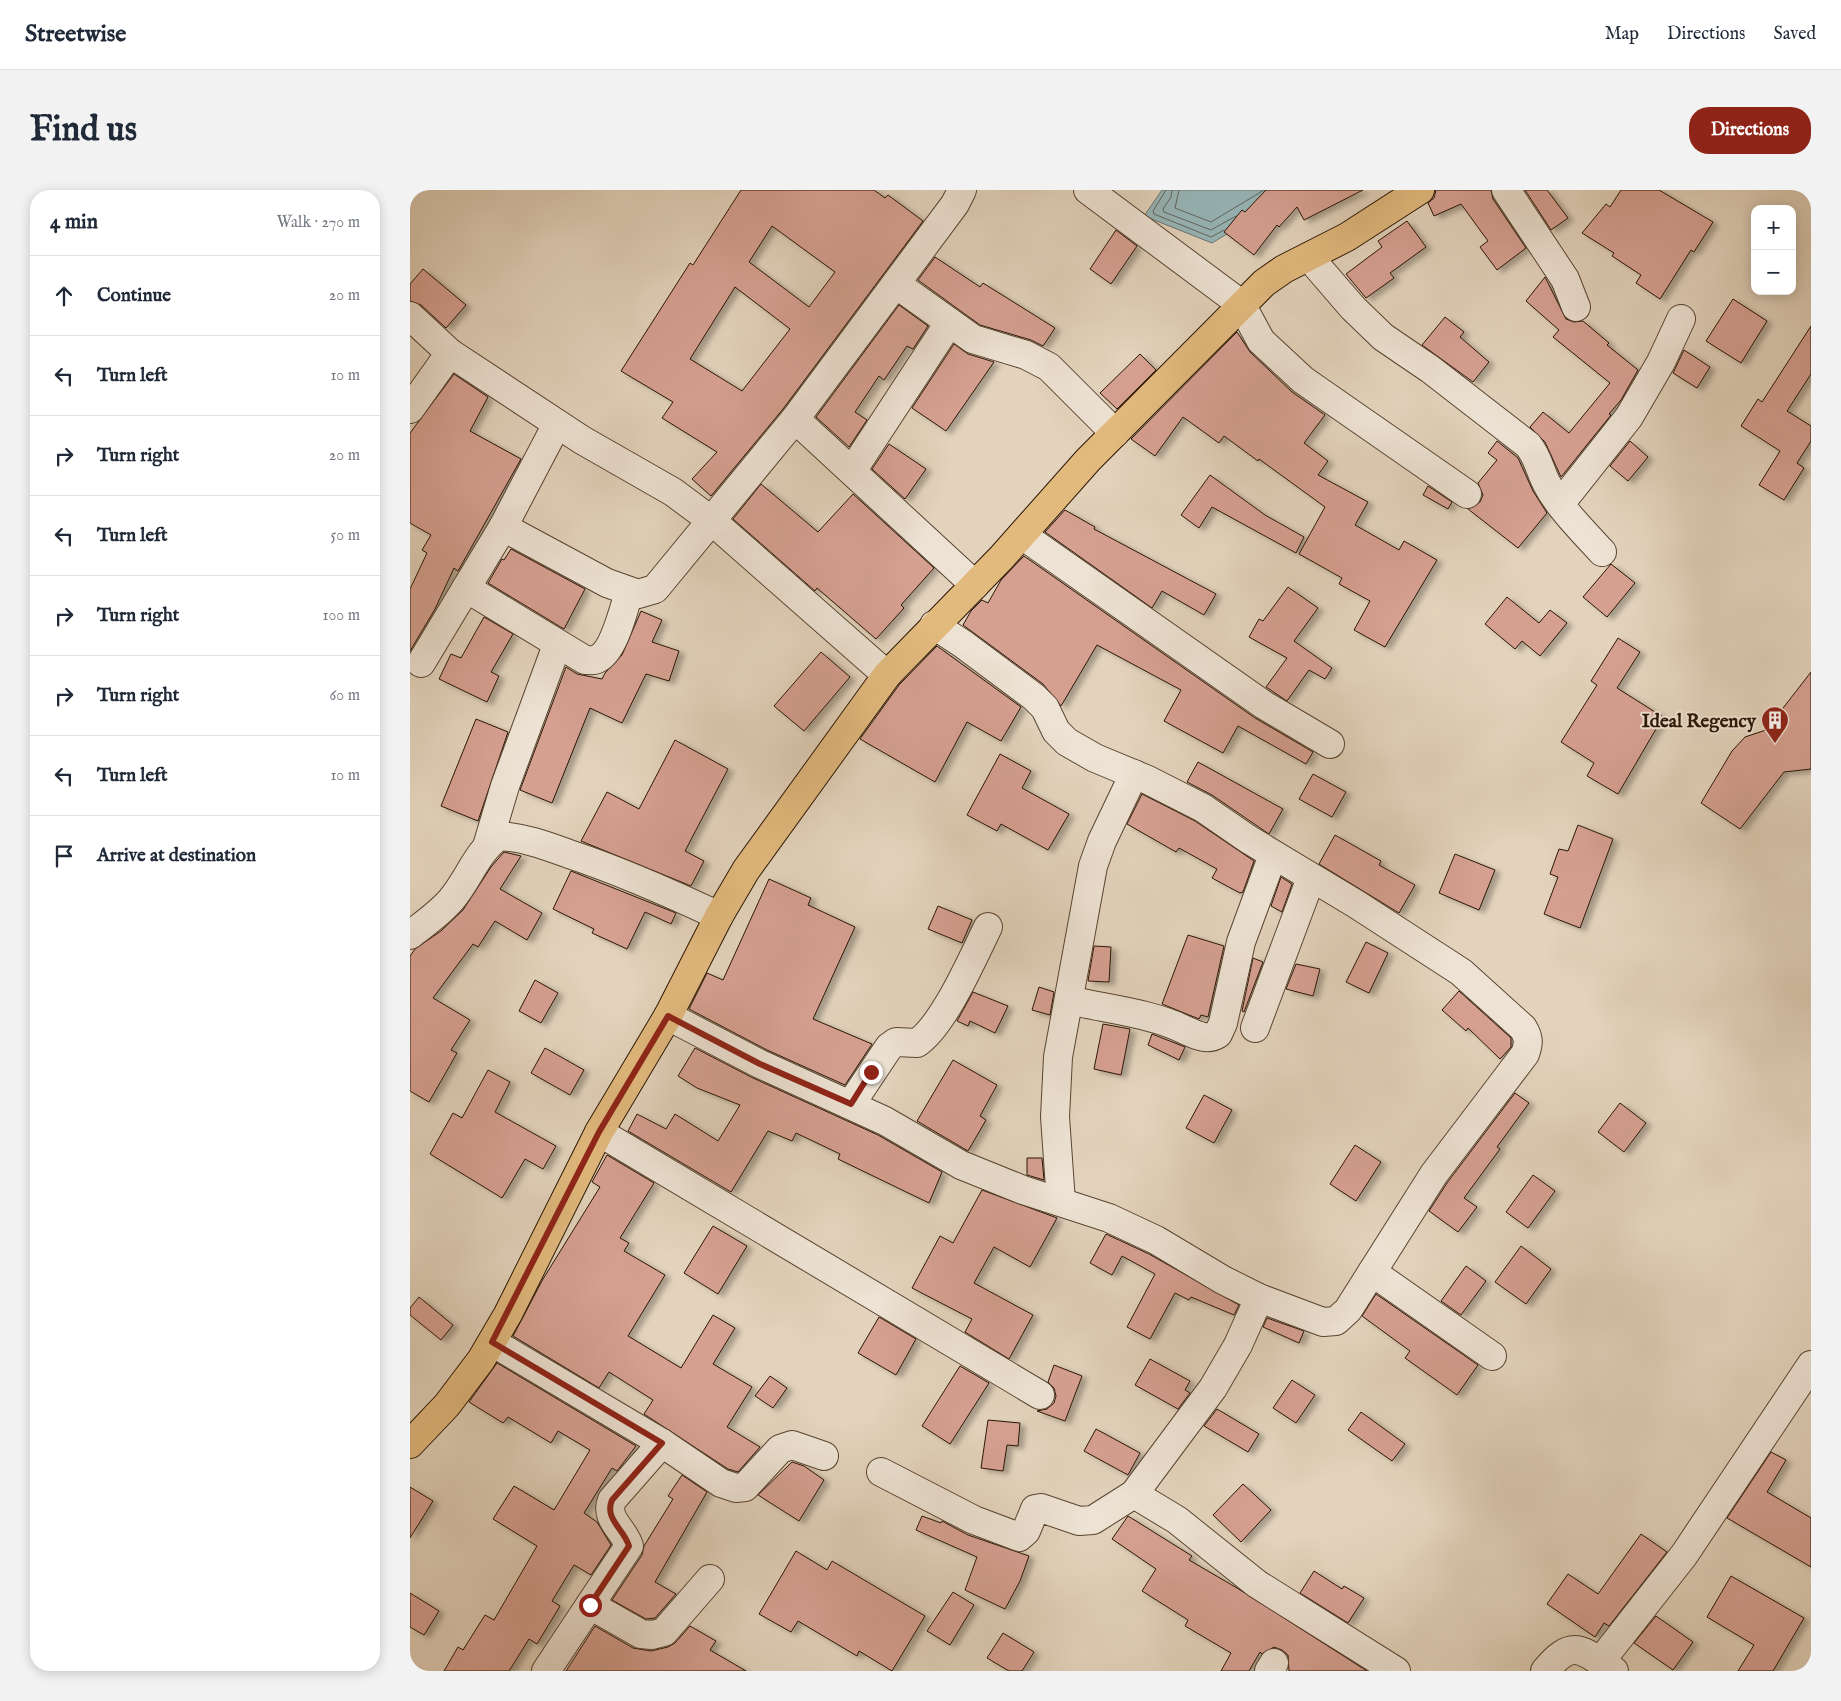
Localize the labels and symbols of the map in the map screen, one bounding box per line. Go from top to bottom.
building icon: Ideal Regency [1760,705,1790,744]
place label: Ideal Regency [1642,710,1757,734]
route end [860,1061,883,1084]
route start [579,1594,602,1617]

